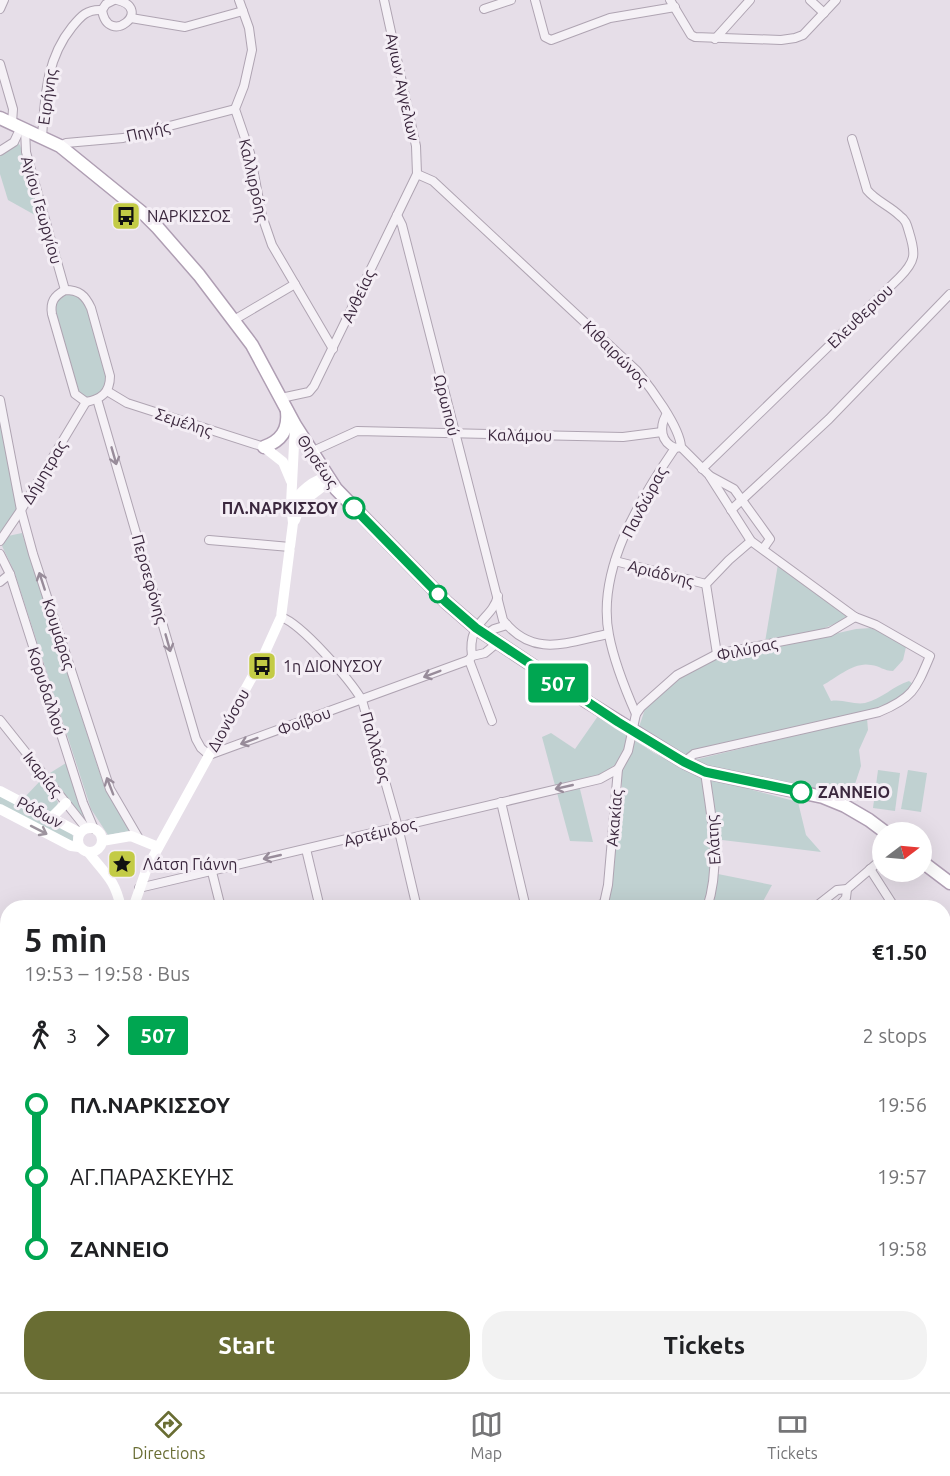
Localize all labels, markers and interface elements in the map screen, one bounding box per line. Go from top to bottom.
street label: Αγιων Αγγελων [383,31,423,143]
street label: Ειρήνης [34,68,61,126]
street label: Πηγής [124,117,172,146]
street label: Καλλιρρόης [235,137,272,223]
street label: Αγίου Γεωργίου [18,154,66,266]
bus stop icon: ΝΑΡΚΙΣΣΟΣ [110,200,142,232]
place label: ΝΑΡΚΙΣΣΟΣ [147,207,231,225]
street label: Ανθείας [338,267,379,326]
street label: Ελευθεριου [824,280,896,352]
street label: Κιθαιρώνος [579,317,652,390]
street label: Ωρωπού [431,372,463,438]
street label: Σεμέλης [153,404,215,441]
street label: Καλάμου [487,425,553,445]
street label: Θησέως [293,431,342,491]
street label: Δήμητρας [18,437,71,508]
one-way arrow [109,446,120,465]
street label: Πανδώρας [618,464,671,541]
marker: ΠΛ.ΝΑΡΚΙΣΣΟΥ [343,497,365,519]
place label: ΠΛ.ΝΑΡΚΙΣΣΟΥ [222,499,339,517]
street label: Περσεφόνης [128,532,171,626]
street label: Αριάδνης [626,556,696,591]
one-way arrow [36,572,47,591]
unlabelled marker [429,585,447,603]
street label: Κουμάρας [38,596,79,672]
one-way arrow [163,633,174,652]
street label: Φιλύρας [715,634,779,665]
street label: Κορυδαλλού [24,645,70,737]
bus stop icon: 1η ΔΙΟΝΥΣΟΥ [246,650,278,682]
place label: 1η ΔΙΟΝΥΣΟΥ [283,657,383,675]
line badge: 507 [524,664,592,702]
one-way arrow [423,669,442,680]
text: 507 [540,671,576,695]
street label: Διονύσου [203,686,253,754]
street label: Φοίβου [275,703,333,739]
street label: Παλλάδος [356,710,395,785]
one-way arrow [240,736,258,747]
street label: Ικαρίας [19,748,66,801]
one-way arrow [103,778,114,796]
marker: ΖΑΝΝΕΙΟ [790,781,812,803]
one-way arrow [554,782,573,794]
place label: ΖΑΝΝΕΙΟ [818,783,890,801]
street label: Ακακίας [603,789,626,847]
street label: Ρόδων [14,793,66,832]
street label: Αρτέμιδος [342,814,418,851]
street label: Ελάτης [702,814,725,866]
north arrow [872,822,932,882]
map controls [872,822,932,882]
one-way arrow [30,825,48,836]
place icon: Λάτση Γιάννη [106,848,138,880]
one-way arrow [263,852,282,864]
place label: Λάτση Γιάννη [143,855,237,873]
text: 5 min [24,921,107,958]
text: €1.50 [872,939,927,964]
text: 19:53 – 19:58 · Bus [24,962,190,985]
icon: walk [24,1019,57,1052]
icon: forward [86,1019,119,1052]
text: 507 [140,1023,176,1047]
text: 3 [66,1024,77,1047]
text: 2 stops [863,1024,927,1047]
text: ΠΛ.ΝΑΡΚΙΣΣΟΥ [70,1092,230,1117]
text: 19:56 [877,1093,927,1116]
text: ΑΓ.ΠΑΡΑΣΚΕΥΗΣ [70,1164,234,1189]
text: 19:57 [877,1165,927,1188]
text: ΖΑΝΝΕΙΟ [70,1236,169,1261]
text: 19:58 [877,1237,927,1260]
button: Start [24,1311,470,1380]
button: Tickets [482,1311,927,1380]
tab: Directions [132,1408,205,1462]
tab: Map [470,1408,503,1462]
tab: Tickets [767,1408,818,1462]

